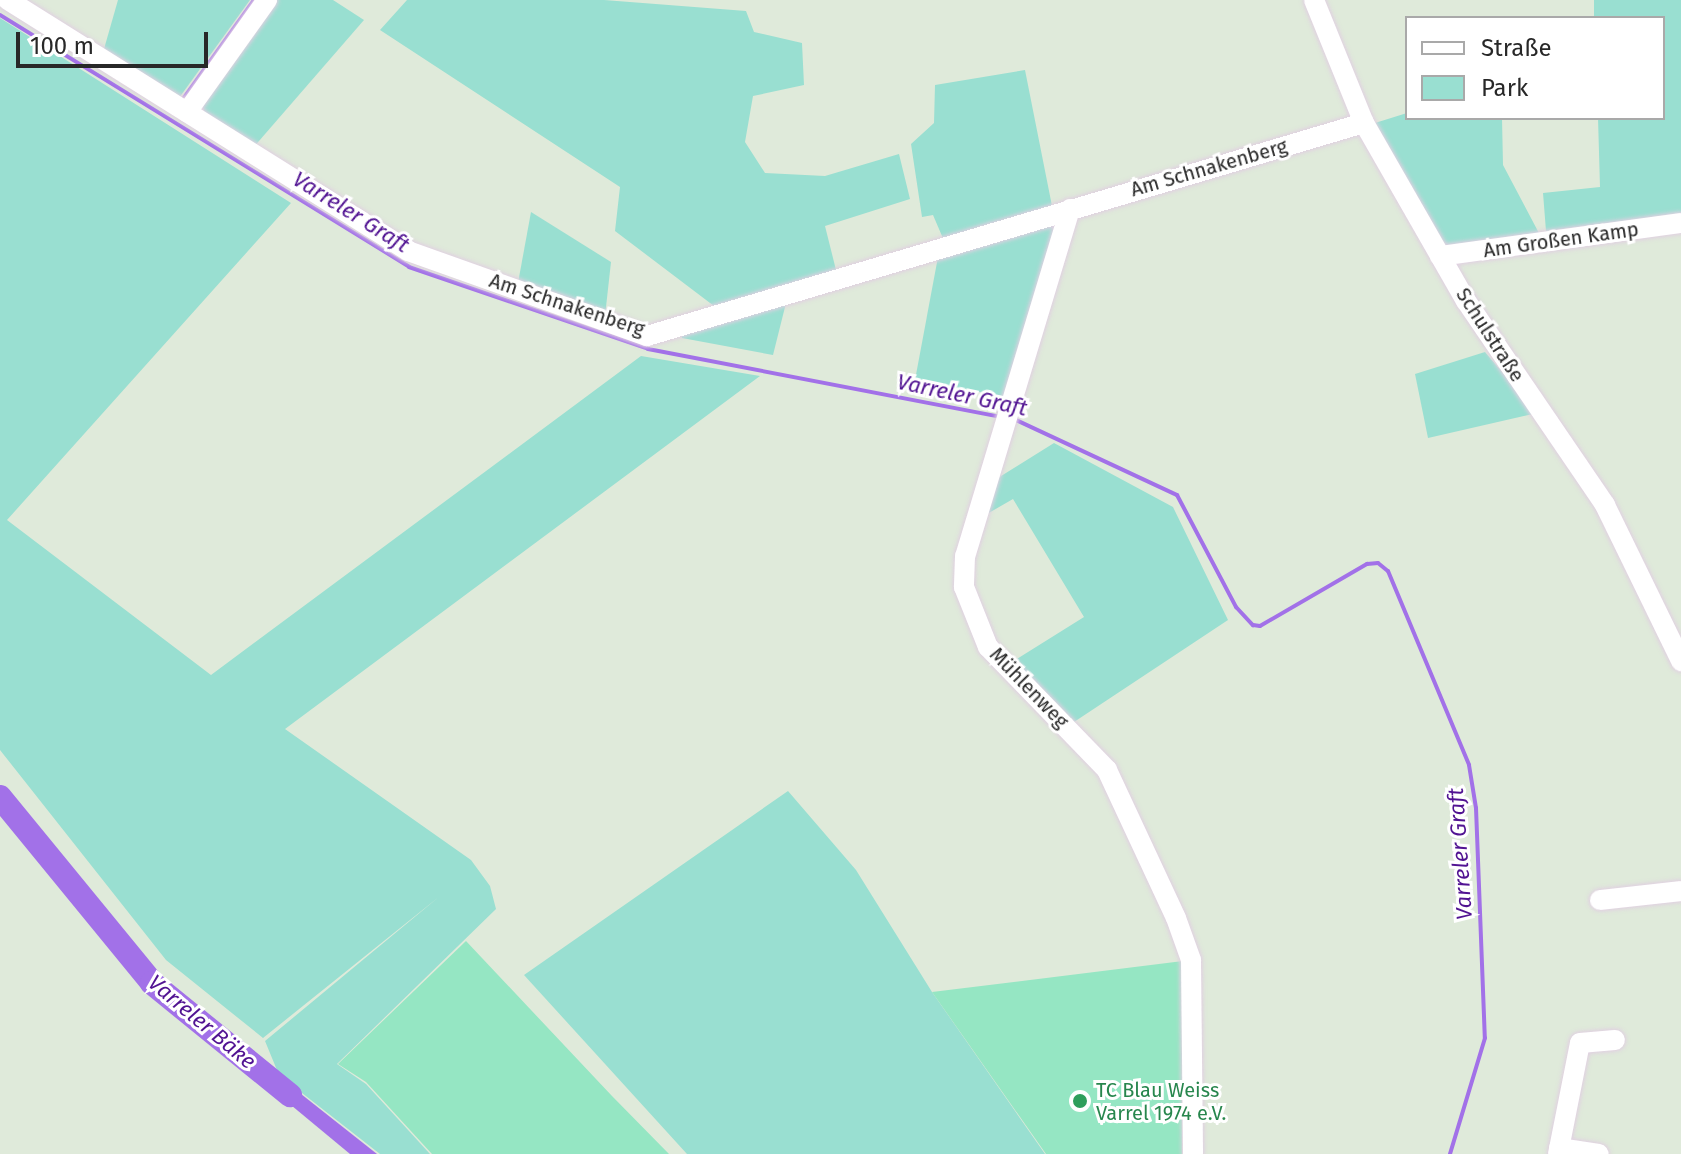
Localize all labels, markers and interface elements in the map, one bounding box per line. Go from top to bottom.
scale bar [20,16,212,66]
legend [1405,16,1665,120]
text: 100 m [30,32,94,60]
text: Straße [1481,34,1552,62]
text: Park [1481,74,1528,102]
street label: Am Schnakenberg [1128,134,1290,202]
water label: Varreler Graft [288,166,414,258]
street label: Am Großen Kamp [1482,217,1640,263]
street label: Am Schnakenberg [486,269,648,341]
street label: Schulstraße [1451,284,1529,386]
water label: Varreler Graft [895,368,1029,422]
street label: Mühlenweg [985,643,1073,733]
water label: Varreler Graft [1442,787,1478,921]
water label: Varreler Bäke [143,969,261,1075]
place label: TC Blau Weiss Varrel 1974 e.V. [1096,1078,1226,1125]
marker: TC Blau Weiss Varrel 1974 e.V. [1071,1092,1089,1110]

